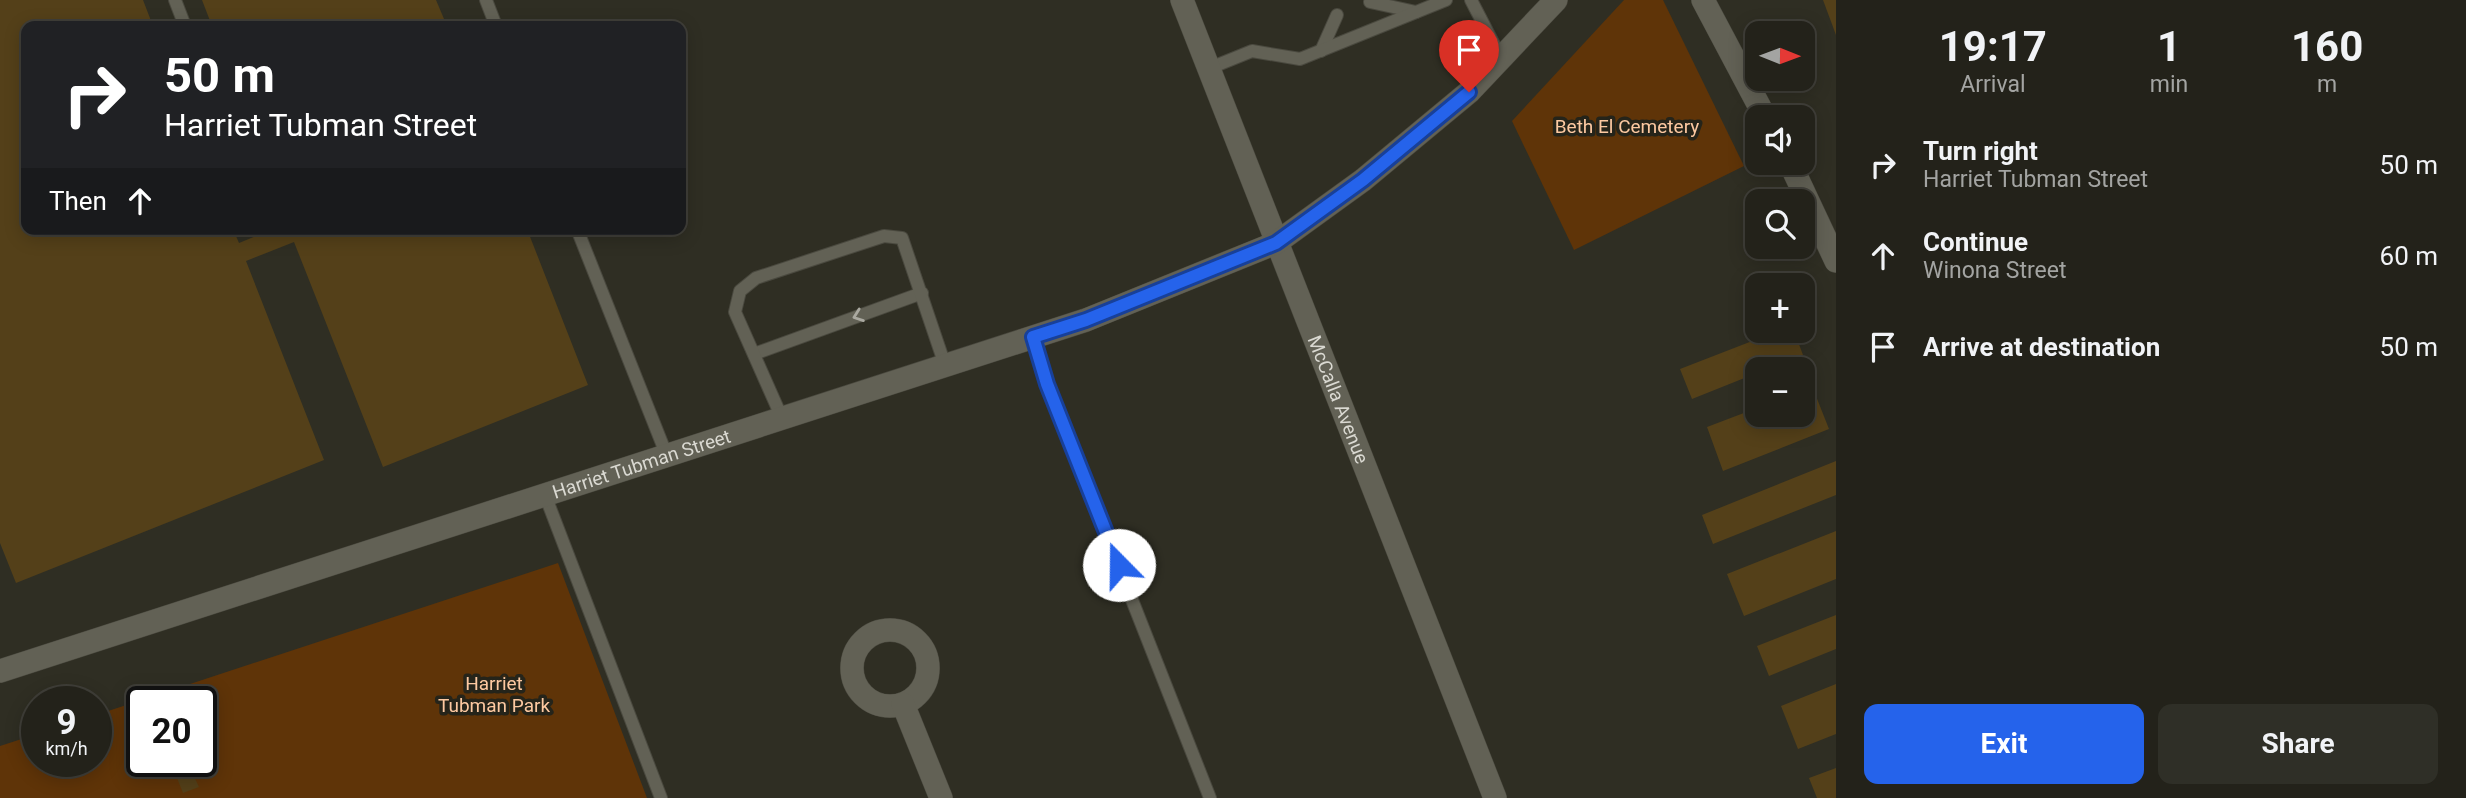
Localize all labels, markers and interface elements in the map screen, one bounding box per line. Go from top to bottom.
pin [1439,20,1499,92]
north arrow [1745,21,1815,91]
map controls [1745,21,1815,427]
text: 19:17 [1939,22,2047,71]
text: 1 [2157,22,2181,71]
text: 160 [2291,22,2363,71]
icon: arrive [1450,31,1488,69]
text: 50 m [164,47,275,104]
icon: right [49,49,140,140]
text: Arrival [1960,71,2026,98]
text: min [2150,71,2188,98]
text: m [2317,71,2337,98]
button: sound [1745,105,1815,175]
text: Harriet Tubman Street [164,106,477,144]
park label: Beth El Cemetery [1555,115,1699,138]
text: Turn right [1923,136,2038,166]
icon: right [1864,146,1902,184]
text: 50 m [2380,150,2438,180]
text: Harriet Tubman Street [1923,166,2148,193]
icon: ahead [121,182,159,220]
text: Then [49,186,107,216]
button: search [1745,189,1815,259]
text: Continue [1923,227,2028,257]
icon: ahead [1864,237,1902,275]
text: 60 m [2380,241,2438,271]
text: Winona Street [1923,257,2066,284]
button: + [1745,273,1815,343]
one-way arrow [852,308,864,322]
icon: arrive [1864,328,1902,366]
street label: McCalla Avenue [1303,332,1374,467]
text: Arrive at destination [1923,332,2160,362]
text: 50 m [2380,332,2438,362]
button: − [1745,357,1815,427]
street label: Harriet Tubman Street [549,425,734,504]
position arrow [1082,528,1156,602]
park label: Harriet Tubman Park [438,672,550,717]
speed limit sign: 20 [126,686,217,777]
text: 9 [56,702,77,743]
button: Exit [1864,704,2144,784]
button: Share [2158,704,2438,784]
text: km/h [45,738,88,759]

